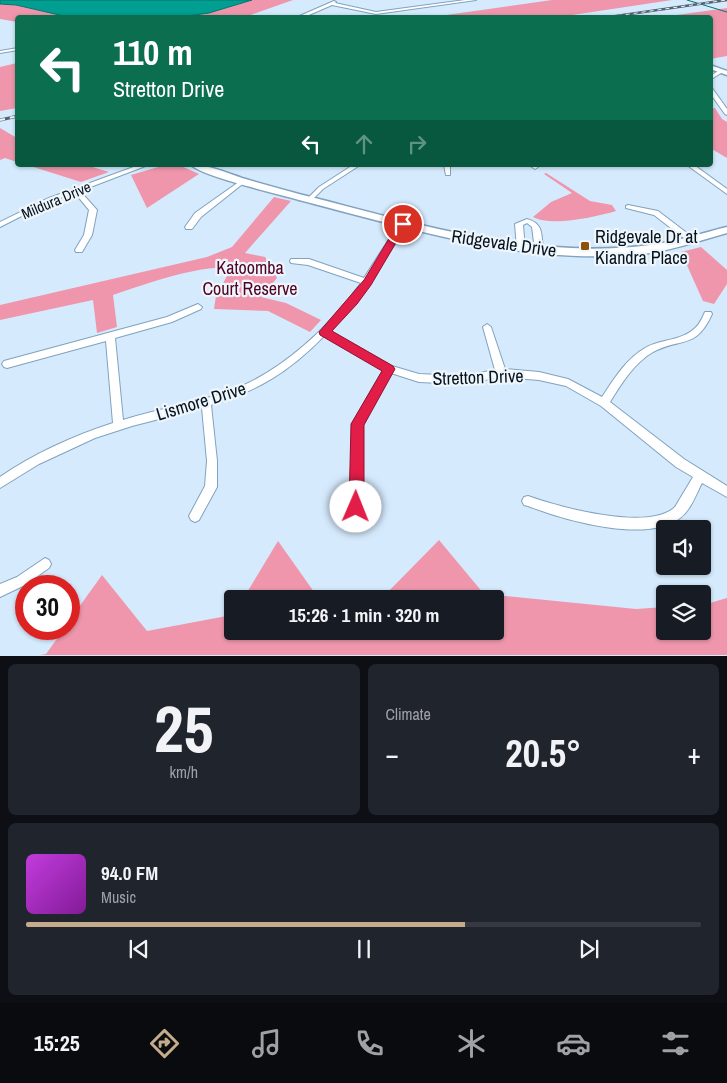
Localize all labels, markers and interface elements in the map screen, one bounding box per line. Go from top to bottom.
text: 110 m [113,29,193,76]
icon: left [30,35,95,100]
text: Stretton Drive [113,74,224,104]
icon: left [297,130,325,158]
icon: ahead [350,130,378,158]
icon: right [403,130,431,158]
street label: Mildura Drive [18,176,94,224]
pin [382,203,424,245]
icon: arrive [389,210,417,238]
street label: Ridgevale Drive [450,223,558,263]
place label: Ridgevale Dr at Kiandra Place [595,224,698,270]
marker: Ridgevale Dr at Kiandra Place [579,240,591,252]
park label: Katoomba Court Reserve [202,255,298,301]
street label: Stretton Drive [432,363,524,391]
street label: Lismore Drive [153,375,249,427]
position arrow [329,480,381,532]
map controls [656,520,711,640]
button: sound [656,520,711,575]
speed limit sign: 30 [15,575,80,640]
button: layers [656,585,711,640]
text: 15:26 · 1 min · 320 m [289,602,439,628]
text: 25 [154,685,213,772]
text: Climate [386,703,431,725]
text: 20.5° [505,728,581,779]
text: − [386,735,399,773]
text: + [688,735,701,773]
text: km/h [170,761,198,783]
text: 94.0 FM [101,860,158,886]
text: Music [101,886,136,908]
icon: previous [125,935,153,963]
icon: pause [350,935,378,963]
icon: next [575,935,603,963]
icon: directions [147,1026,182,1061]
icon: music [249,1026,284,1061]
icon: phone [352,1026,387,1061]
icon: climate [454,1026,489,1061]
icon: car [556,1026,591,1061]
icon: filters [658,1026,693,1061]
text: 15:25 [34,1028,80,1058]

